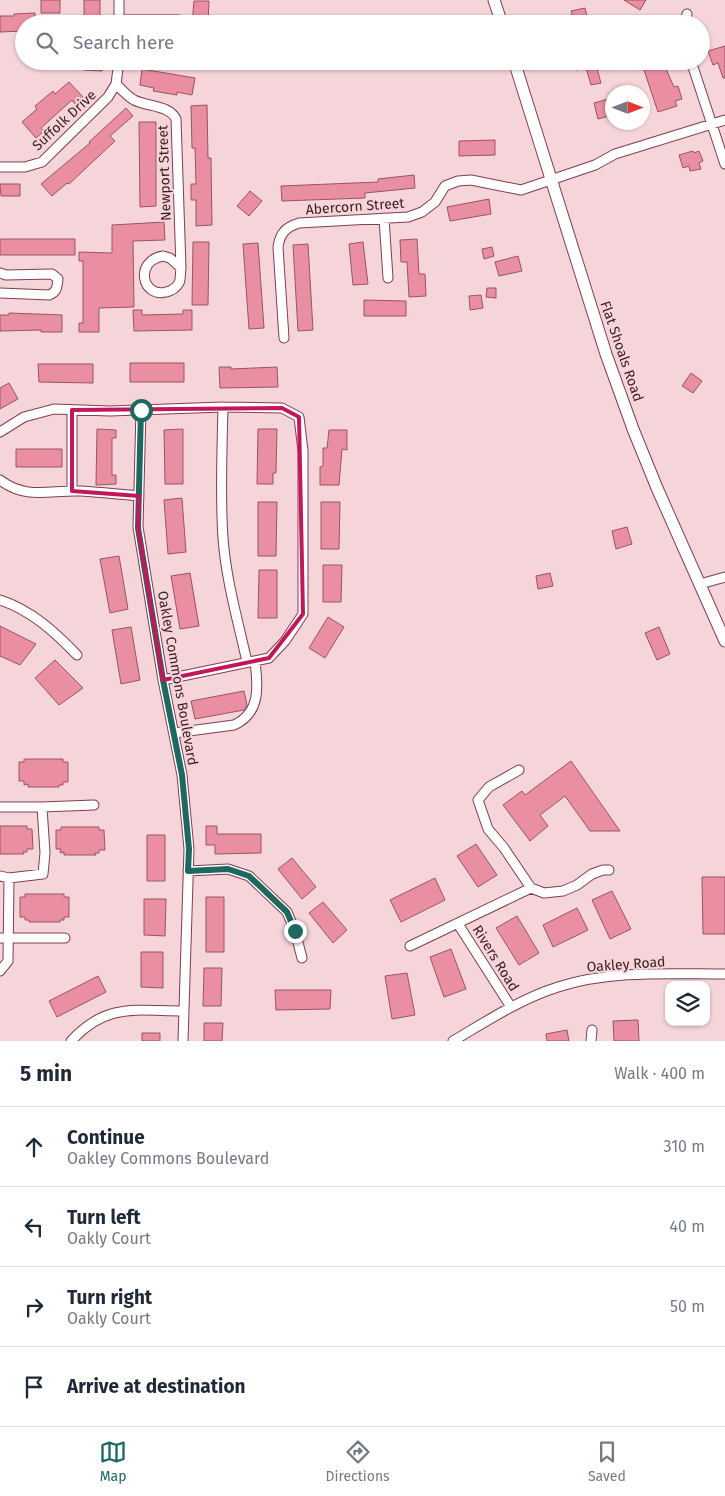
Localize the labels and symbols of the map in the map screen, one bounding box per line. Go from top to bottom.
north arrow [605,85,650,130]
street label: Suffolk Drive [29,87,100,154]
street label: Newport Street [154,124,175,221]
street label: Abercorn Street [305,195,406,218]
street label: Flat Shoals Road [596,299,647,404]
route start [130,399,153,422]
street label: Oakley Commons Boulevard [154,589,201,767]
route end [284,920,307,943]
street label: Rivers Road [469,922,523,994]
street label: Oakley Road [586,953,666,976]

